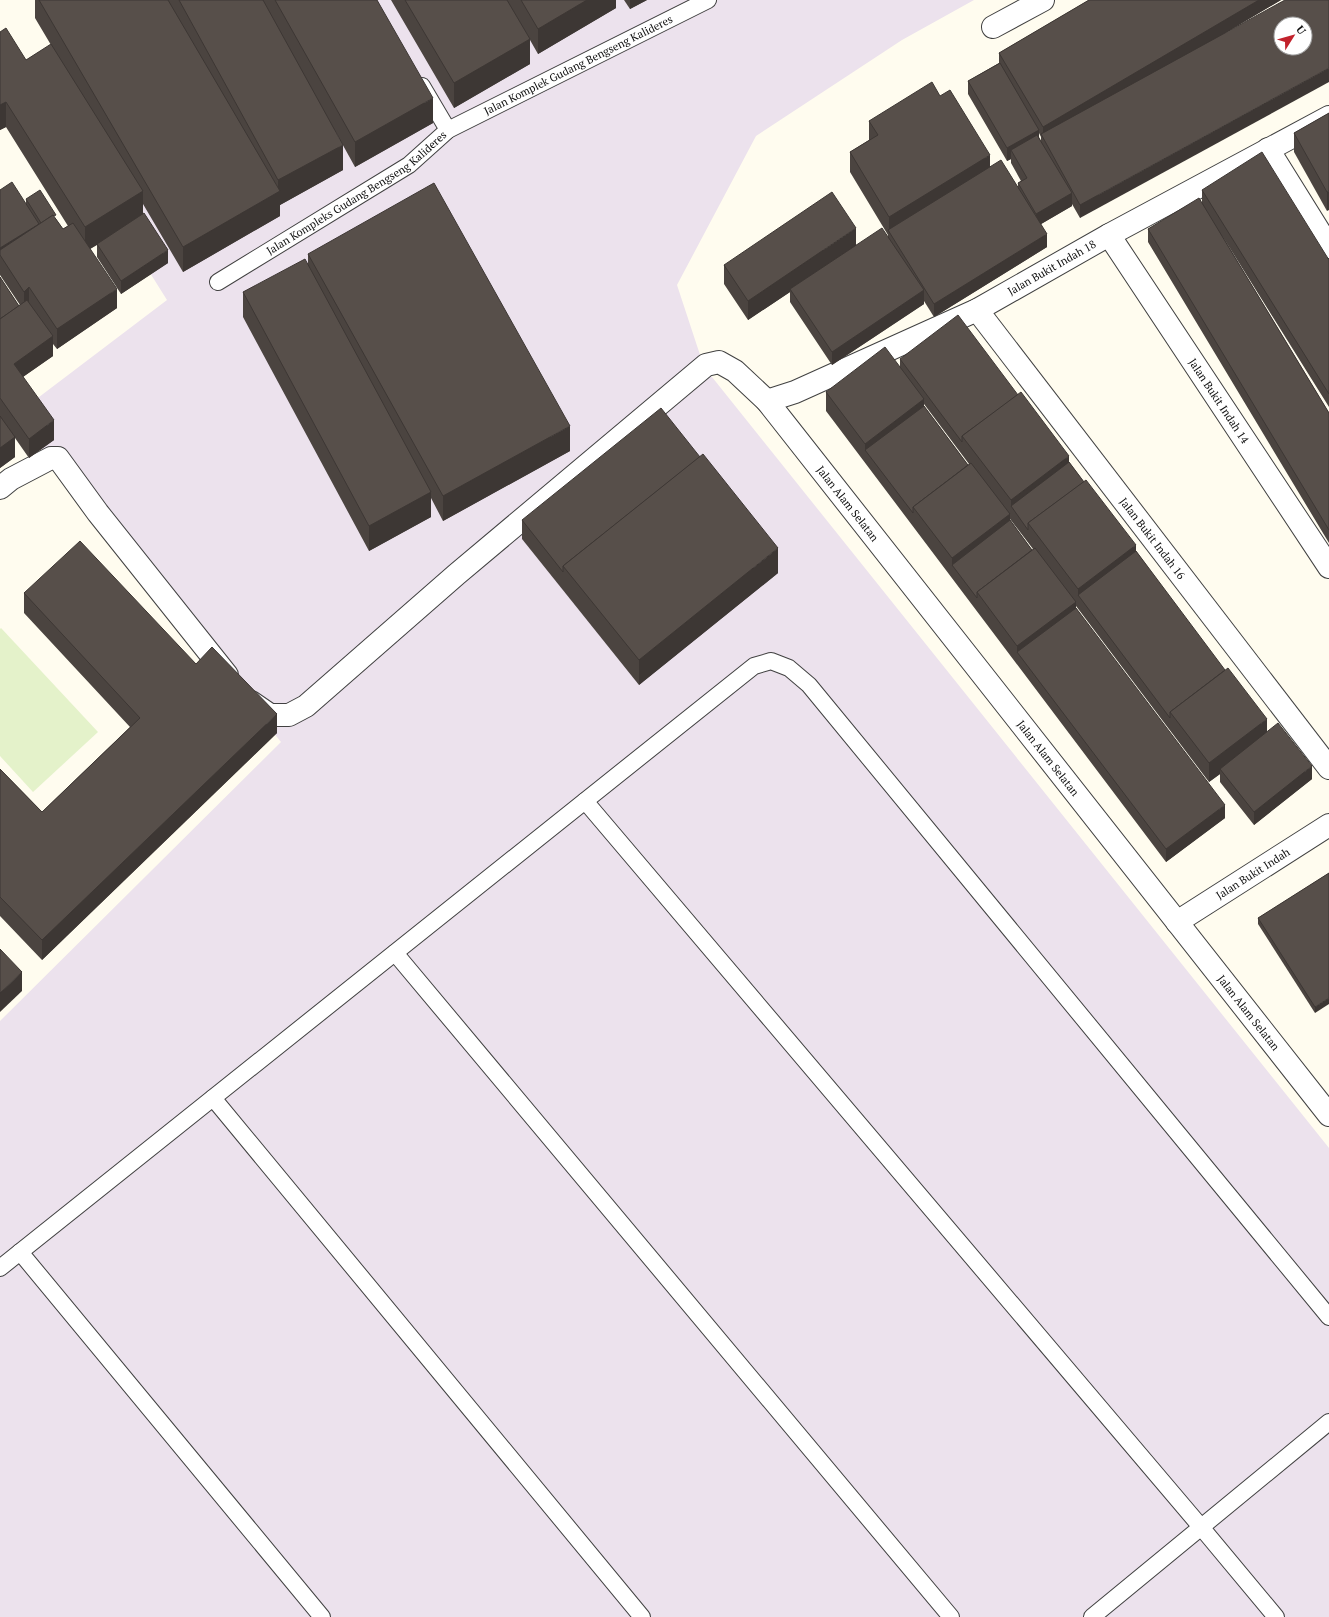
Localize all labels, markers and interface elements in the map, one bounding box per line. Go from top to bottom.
street label: Jalan Komplek Gudang Bengseng Kalideres [482,12,675,118]
north arrow [1273,16,1313,56]
text: U [1293,23,1309,37]
street label: Jalan Kompleks Gudang Bengseng Kalideres [264,128,450,258]
street label: Jalan Bukit Indah 18 [1005,237,1098,298]
street label: Jalan Bukit Indah 14 [1186,356,1252,446]
street label: Jalan Alam Selatan [814,463,882,545]
street label: Jalan Bukit Indah 16 [1117,495,1188,582]
street label: Jalan Alam Selatan [1014,718,1082,799]
street label: Jalan Bukit Indah [1213,845,1293,902]
street label: Jalan Alam Selatan [1214,972,1283,1054]

